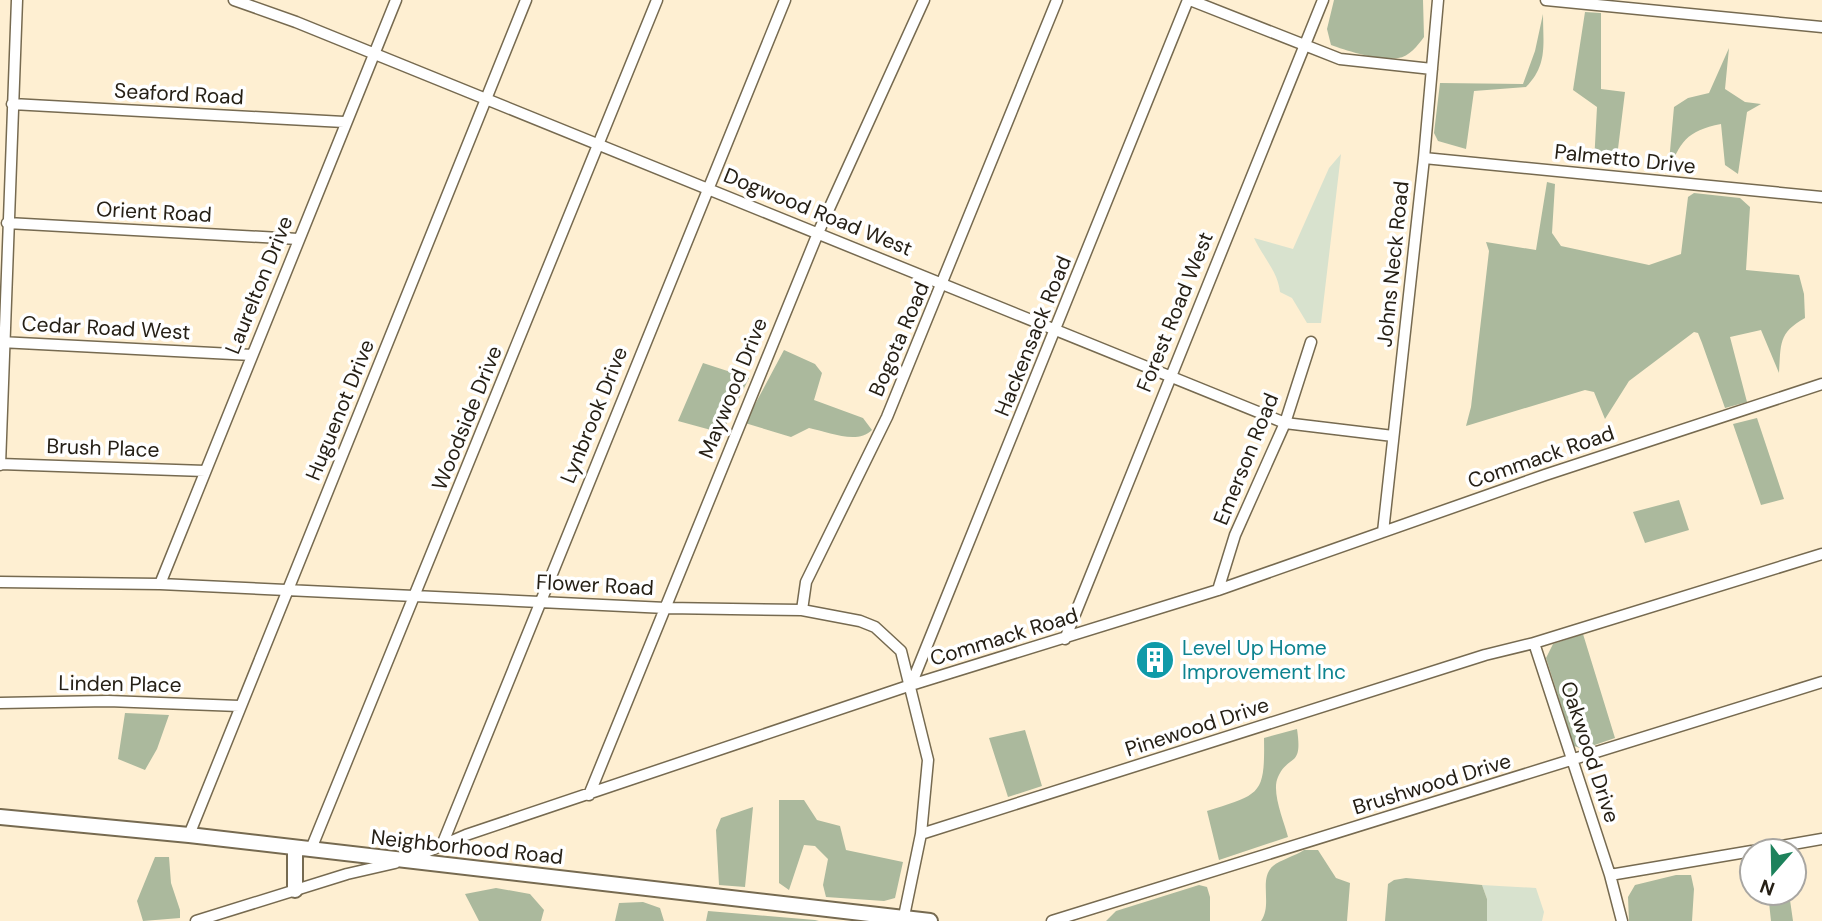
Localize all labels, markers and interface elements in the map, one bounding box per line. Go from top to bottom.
street label: Seaford Road [113,77,245,111]
street label: Palmetto Drive [1553,138,1697,180]
street label: Dogwood Road West [719,161,917,263]
street label: Johns Neck Road [1370,180,1416,348]
street label: Orient Road [95,195,213,229]
street label: Laurelton Drive [219,212,299,358]
street label: Forest Road West [1130,228,1220,396]
street label: Hackensack Road [988,252,1078,420]
street label: Bogota Road [862,277,936,401]
street label: Cedar Road West [21,310,191,346]
street label: Maywood Drive [692,313,774,463]
street label: Huguenot Drive [299,335,381,485]
street label: Woodside Drive [425,342,509,494]
street label: Lynbrook Drive [554,343,634,487]
street label: Emerson Road [1207,389,1285,529]
street label: Commack Road [1464,419,1618,495]
street label: Brush Place [46,432,160,464]
street label: Flower Road [535,568,655,602]
street label: Commack Road [927,601,1081,673]
place label: Level Up Home Improvement Inc [1182,634,1346,686]
building icon: Level Up Home Improvement Inc [1134,639,1176,681]
street label: Linden Place [58,669,182,699]
street label: Oakwood Drive [1554,678,1626,826]
street label: Pinewood Drive [1121,691,1273,763]
street label: Brushwood Drive [1349,747,1515,821]
street label: Neighborhood Road [369,823,565,871]
north arrow [1738,837,1808,907]
text: N [1757,873,1778,902]

